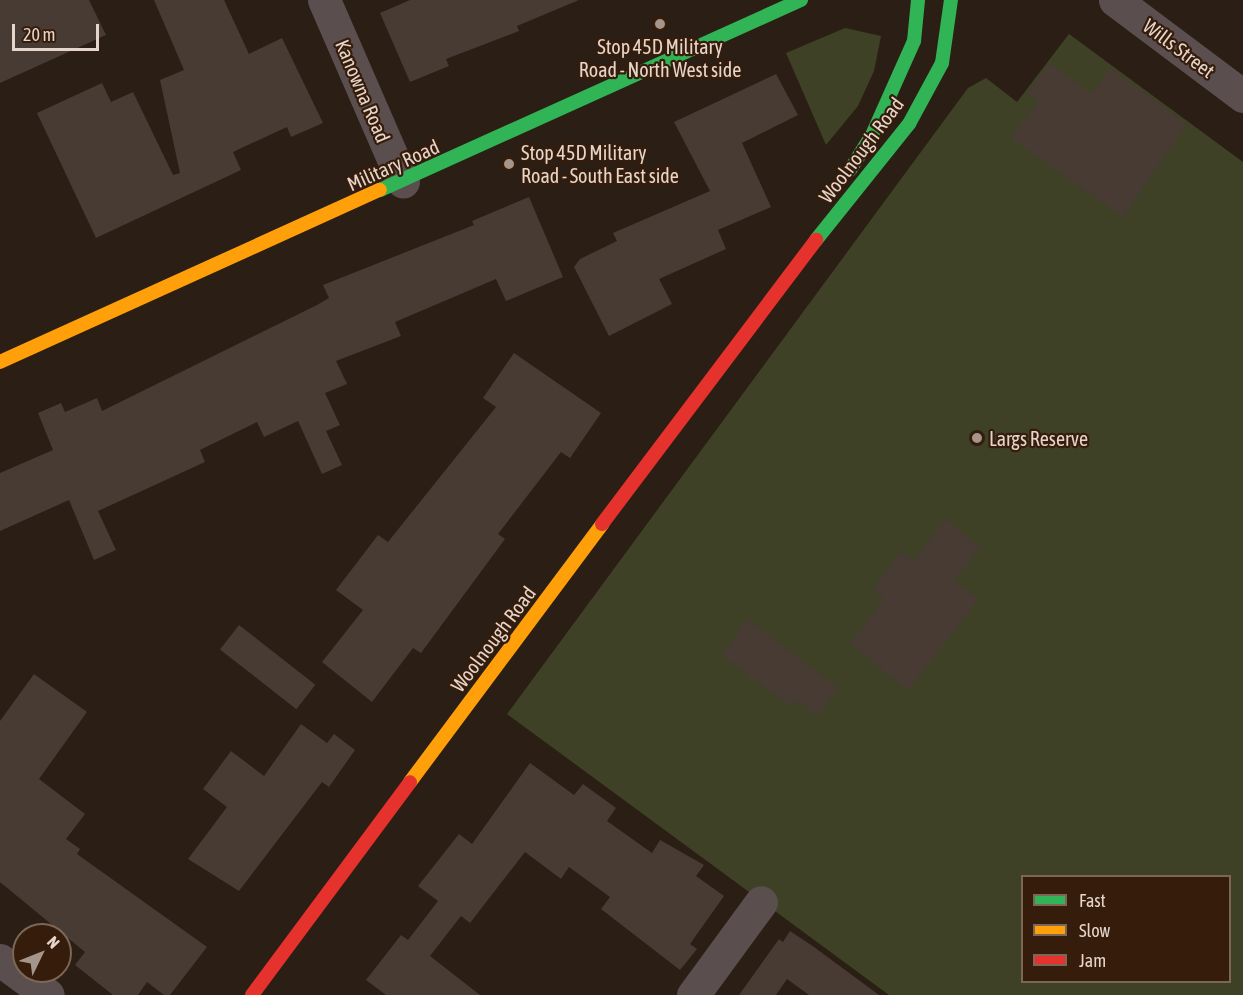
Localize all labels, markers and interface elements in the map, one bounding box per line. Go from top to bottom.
scale bar [15,12,102,50]
street label: Wills Street [1138,13,1220,83]
marker: Stop 45D Military Road - North West side [653,17,667,31]
text: 20 m [23,24,55,45]
place label: Stop 45D Military Road - North West side [579,34,741,81]
street label: Kanowna Road [331,36,395,146]
street label: Woolnough Road [814,92,908,208]
street label: Military Road [343,134,443,196]
place label: Stop 45D Military Road - South East side [521,140,679,187]
marker: Stop 45D Military Road - South East side [502,157,516,171]
place label: Largs Reserve [989,426,1088,450]
marker: Largs Reserve [970,431,984,445]
street label: Woolnough Road [446,581,540,697]
legend [1021,875,1231,983]
text: Fast [1079,890,1106,911]
text: Slow [1079,920,1110,941]
north arrow [12,923,72,983]
text: N [44,932,64,952]
text: Jam [1079,950,1106,971]

